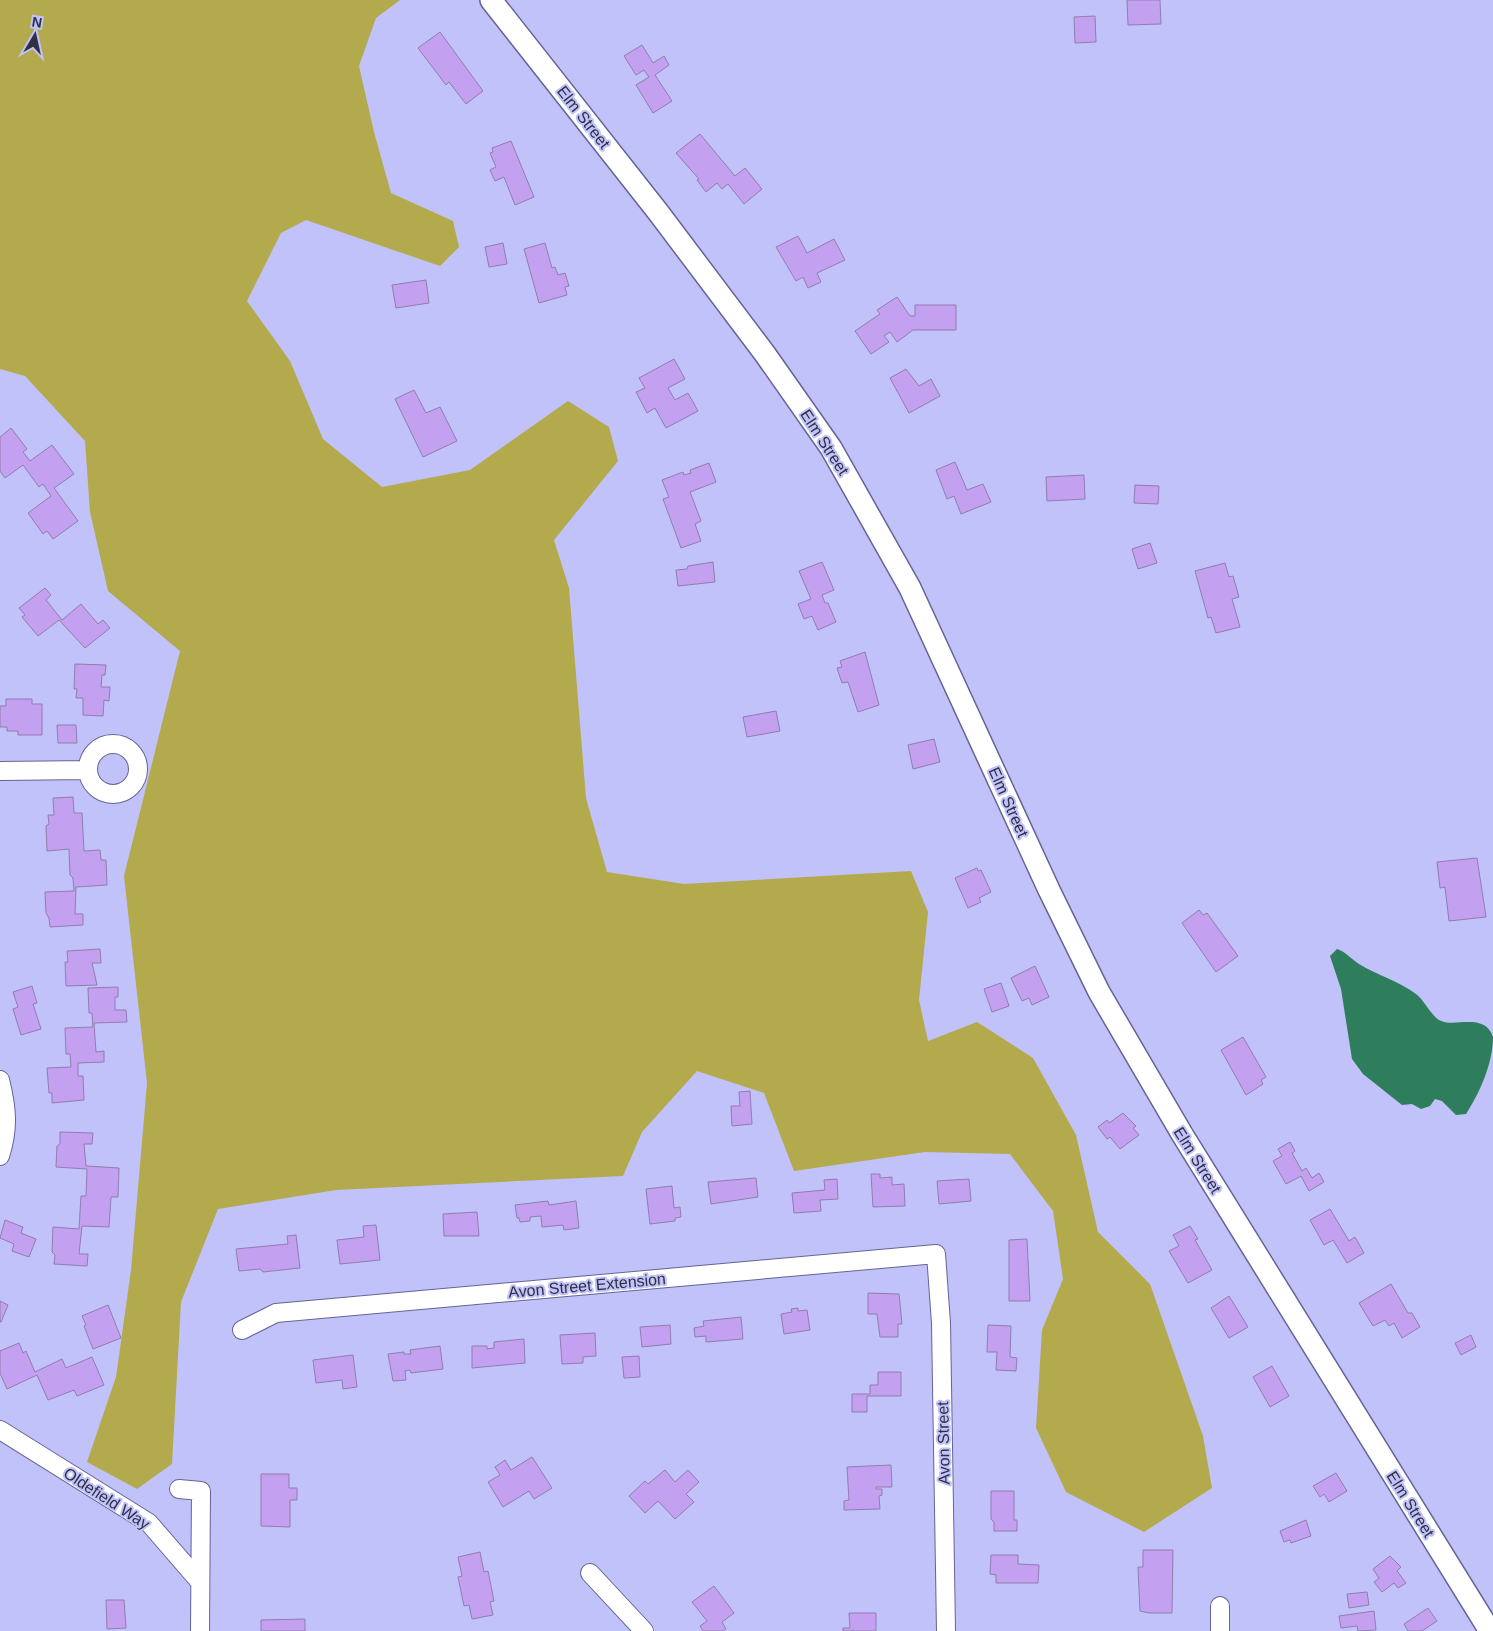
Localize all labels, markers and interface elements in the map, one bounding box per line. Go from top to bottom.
north arrow [10,10,60,60]
text: N [31,13,43,31]
street label: Elm Street [554,83,614,152]
street label: Elm Street [797,406,852,479]
street label: Elm Street [986,765,1032,840]
street label: Elm Street [1171,1124,1225,1197]
street label: Avon Street Extension [508,1270,666,1301]
street label: Avon Street [934,1401,953,1485]
street label: Oldefield Way [61,1464,153,1533]
street label: Elm Street [1384,1468,1438,1541]

